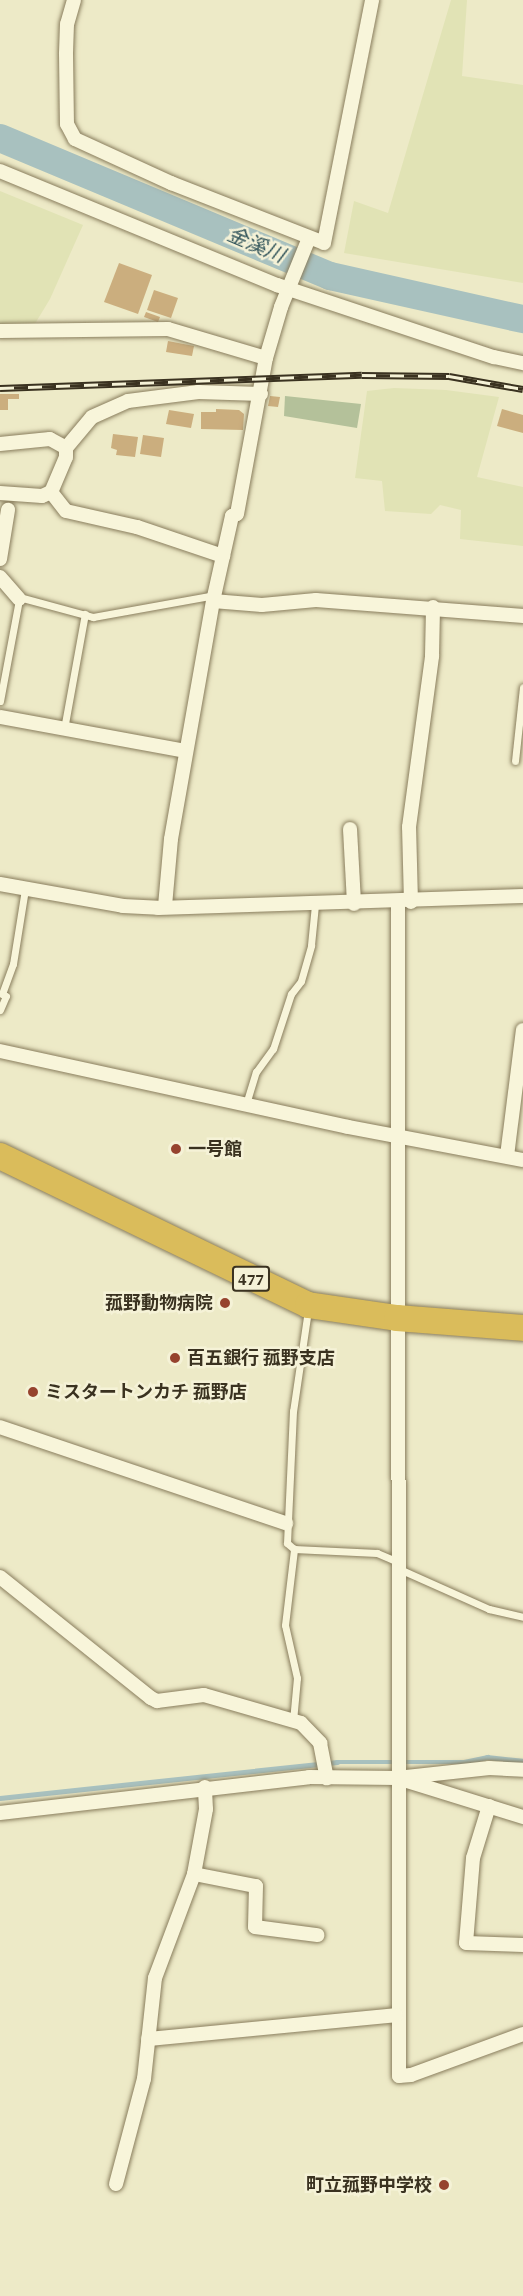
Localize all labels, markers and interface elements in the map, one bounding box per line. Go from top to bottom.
water label: 金溪川 [224,222,288,268]
place label: 一号館 [188,1138,242,1160]
marker: 一号館 [169,1142,183,1156]
road number: 477 [232,1266,270,1292]
place label: 菰野動物病院 [105,1292,213,1314]
marker: 菰野動物病院 [218,1296,232,1310]
place label: 百五銀行 菰野支店 [187,1347,335,1369]
marker: 百五銀行 菰野支店 [168,1351,182,1365]
place label: ミスタートンカチ 菰野店 [45,1381,247,1403]
marker: ミスタートンカチ 菰野店 [26,1385,40,1399]
place label: 町立菰野中学校 [306,2174,432,2196]
marker: 町立菰野中学校 [437,2178,451,2192]

